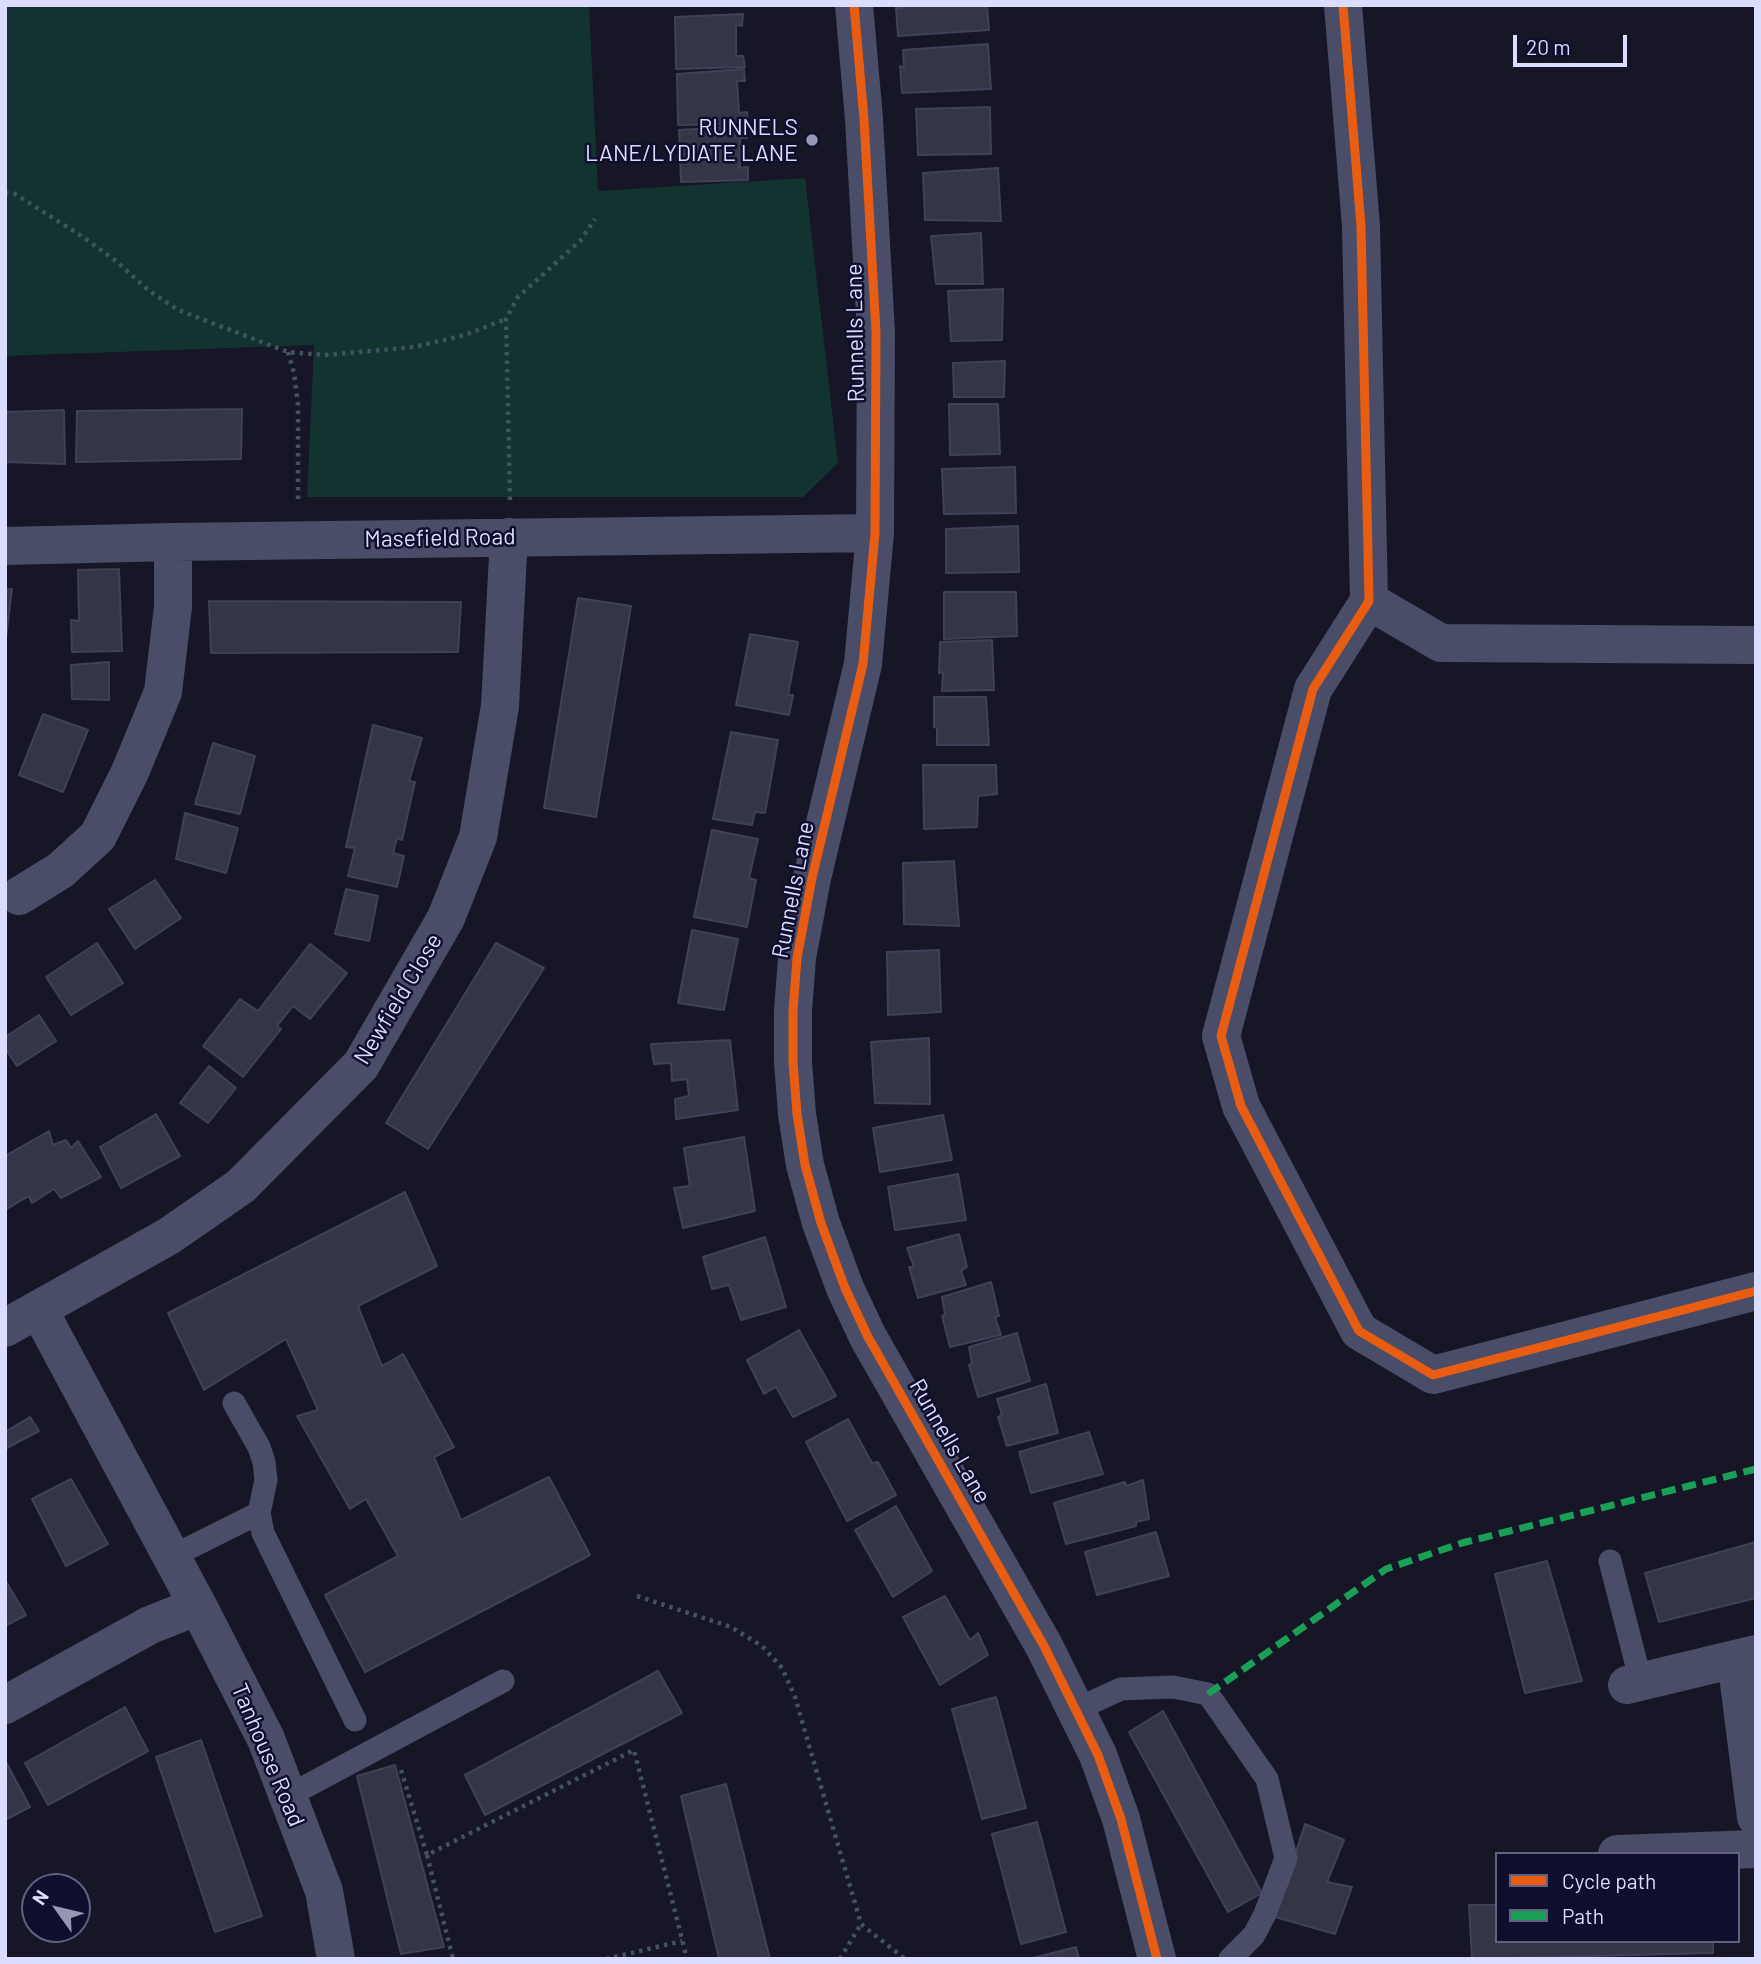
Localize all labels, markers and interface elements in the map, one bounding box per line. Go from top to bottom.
scale bar [1516,21,1630,65]
text: 20 m [1526,34,1571,59]
place label: RUNNELS LANE/LYDIATE LANE [585,113,798,167]
marker: RUNNELS LANE/LYDIATE LANE [804,132,820,148]
street label: Runnells Lane [840,263,870,403]
street label: Masefield Road [364,523,516,553]
street label: Runnells Lane [766,819,820,961]
street label: Newfield Close [348,928,448,1070]
street label: Runnells Lane [903,1374,997,1508]
street label: Tanhouse Road [225,1679,311,1831]
legend [1495,1852,1740,1943]
text: Cycle path [1562,1868,1656,1893]
north arrow [21,1873,91,1943]
text: N [27,1885,53,1909]
text: Path [1562,1903,1604,1928]

